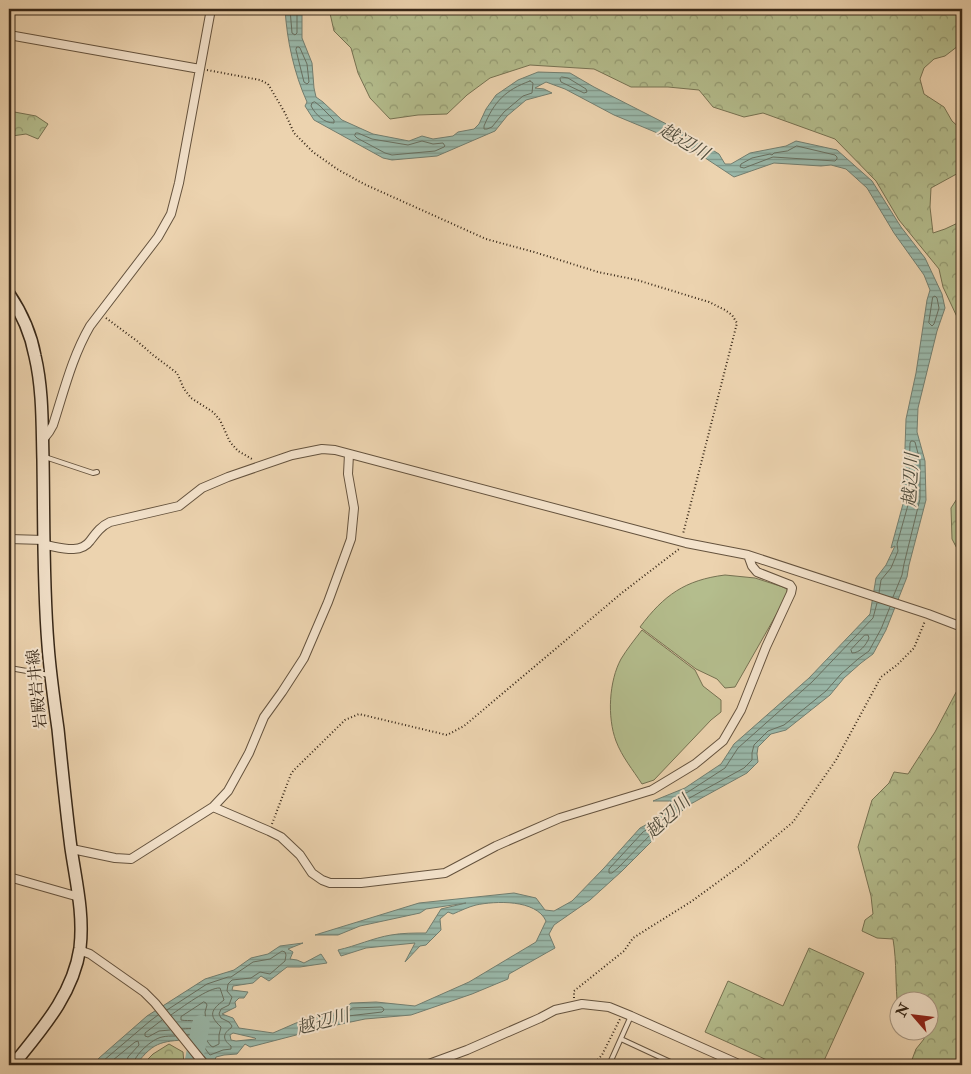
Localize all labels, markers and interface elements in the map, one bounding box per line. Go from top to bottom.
water label: 越辺川 [655,119,715,166]
water label: 越辺川 [898,450,924,508]
street label: 岩殿岩井線 [23,648,51,730]
water label: 越辺川 [640,789,697,844]
north arrow [888,992,938,1042]
text: N [892,1000,914,1021]
water label: 越辺川 [294,1003,354,1040]

